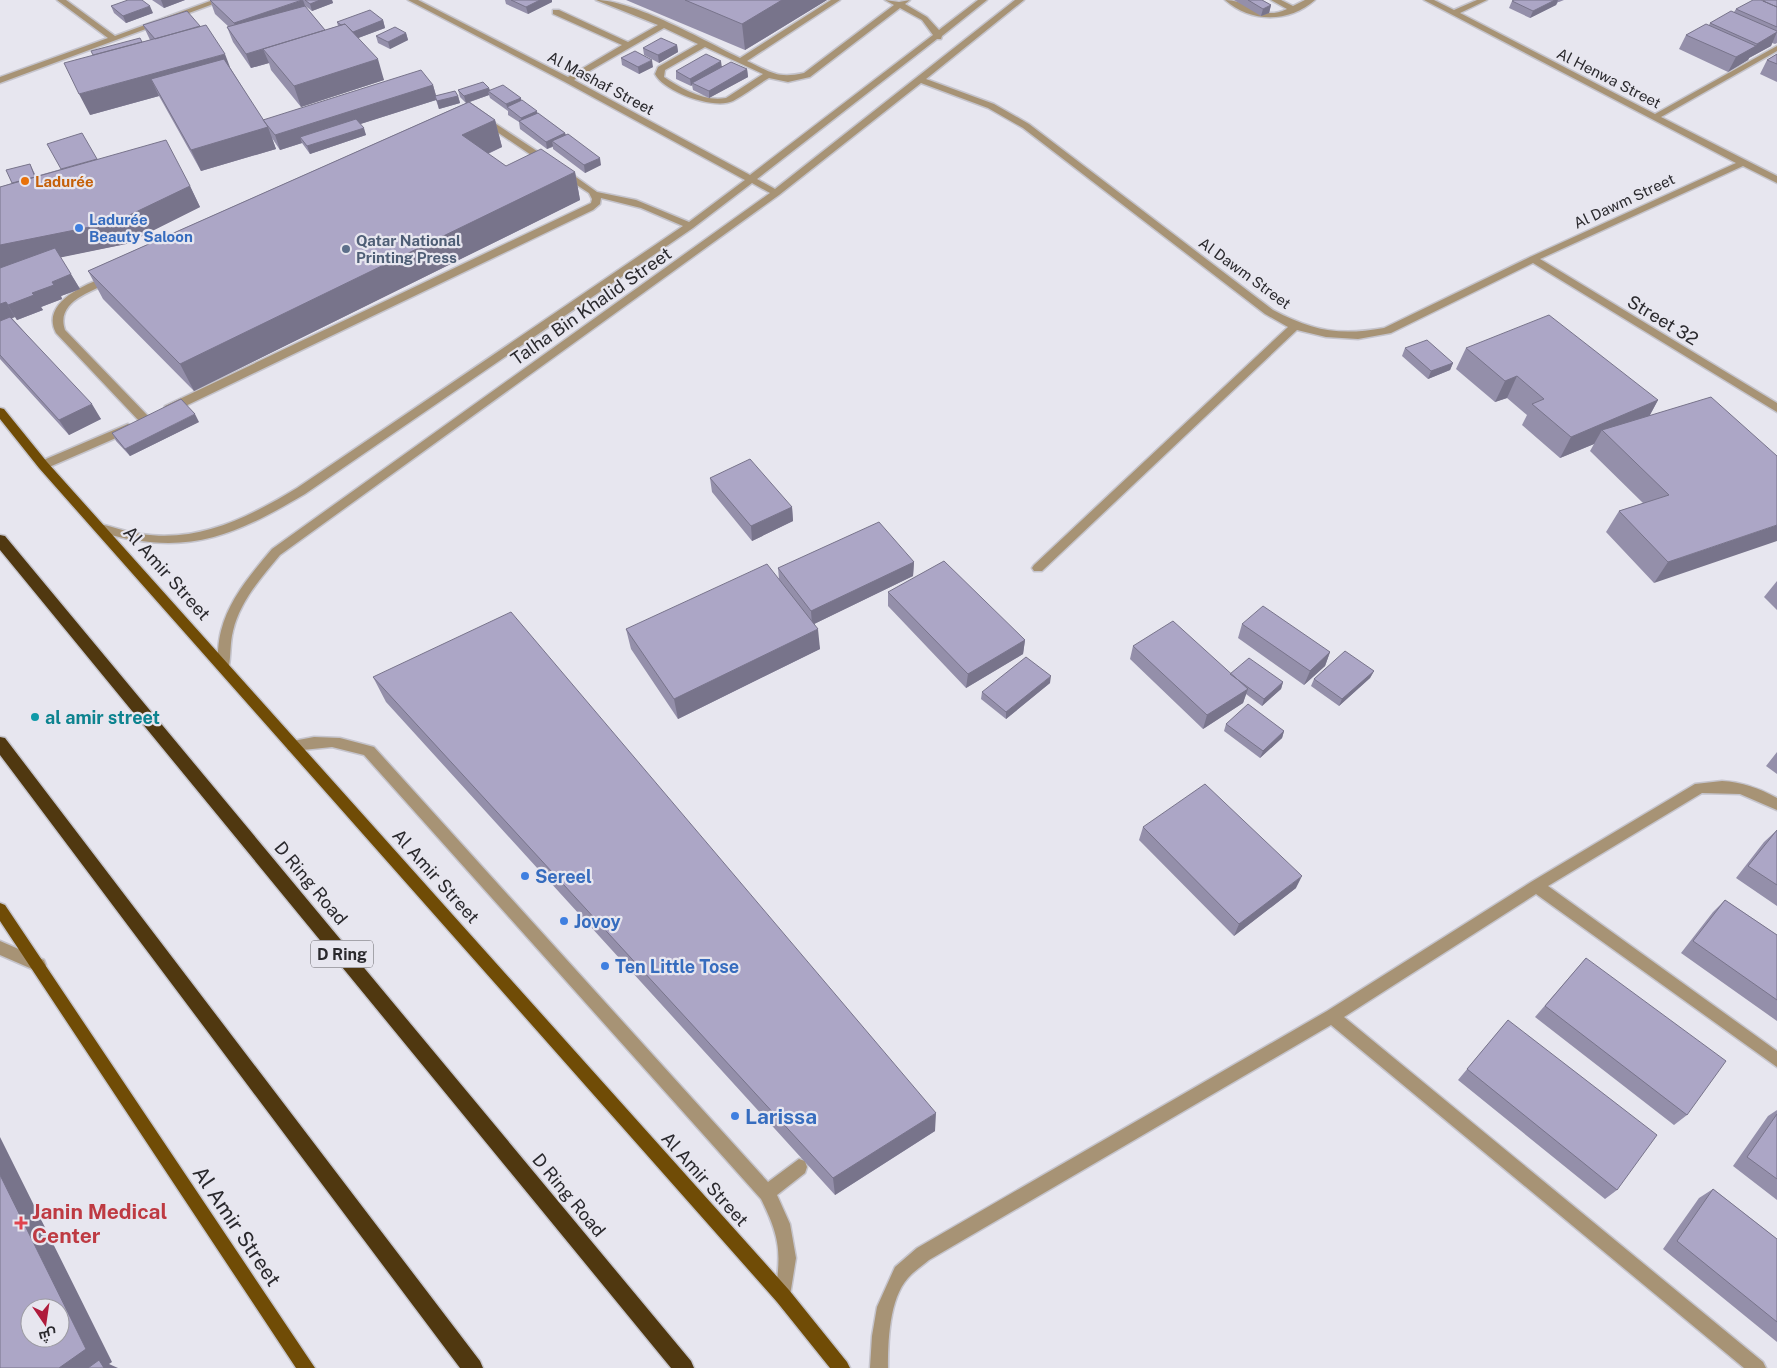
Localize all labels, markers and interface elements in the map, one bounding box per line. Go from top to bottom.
street label: Al Henwa Street [1554,44,1664,112]
street label: Al Mashaf Street [545,48,657,118]
street label: Al Dawm Street [1571,170,1677,232]
place label: Ladurée [35,173,94,190]
marker: Ladurée [19,175,31,187]
place label: Ladurée Beauty Saloon [89,211,193,245]
marker: Ladurée Beauty Saloon [73,222,85,234]
place label: Qatar National Printing Press [356,232,461,266]
street label: Al Dawm Street [1196,234,1294,312]
marker: Qatar National Printing Press [340,243,352,255]
street label: Talha Bin Khalid Street [507,243,675,369]
street label: Street 32 [1624,291,1702,349]
street label: Al Amir Street [119,522,215,624]
place label: al amir street [45,707,160,728]
marker: al amir street [29,711,41,723]
street label: Al Amir Street [388,825,484,927]
street label: D Ring Road [270,837,352,929]
place label: Sereel [535,866,592,887]
marker: Sereel [519,870,531,882]
place label: Jovoy [574,911,621,932]
marker: Jovoy [558,915,570,927]
road number: D Ring [311,941,373,968]
place label: Ten Little Tose [615,956,739,977]
marker: Ten Little Tose [599,960,611,972]
place label: Larissa [745,1104,817,1129]
marker: Larissa [729,1110,741,1122]
street label: Al Amir Street [657,1128,753,1230]
street label: D Ring Road [528,1149,610,1241]
street label: Al Amir Street [188,1161,286,1291]
place label: Janin Medical Center [32,1199,168,1248]
marker: Janin Medical Center [14,1216,28,1230]
north arrow [20,1298,70,1348]
text: ش [37,1325,58,1345]

